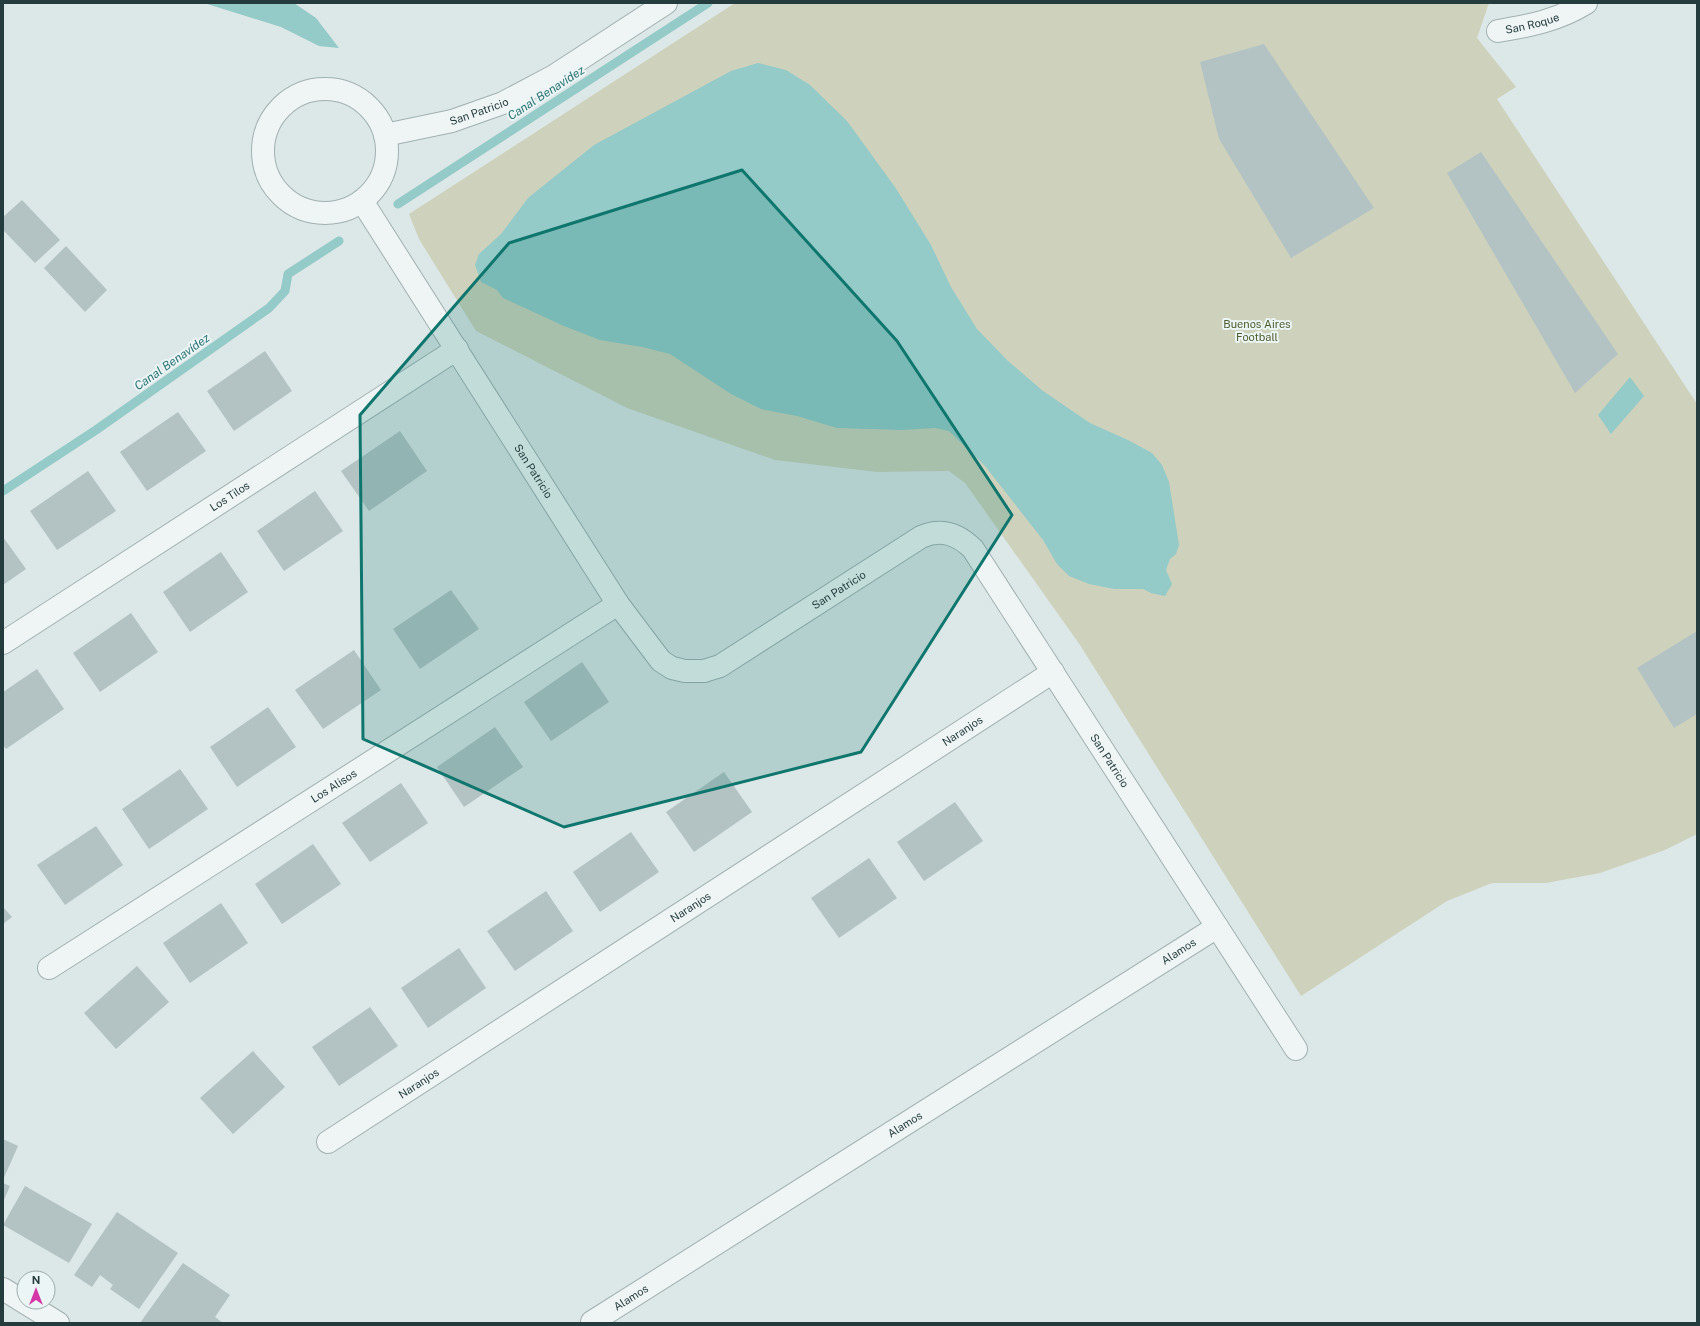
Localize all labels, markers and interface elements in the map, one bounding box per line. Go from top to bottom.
street label: San Roque [1504,11,1561,36]
water label: Canal Benavídez [505,63,587,123]
street label: San Patricio [448,95,510,127]
park label: Buenos Aires Football [1223,318,1291,343]
water label: Canal Benavídez [132,331,213,393]
street label: San Patricio [512,442,555,500]
street label: Los Tilos [208,479,252,513]
street label: San Patricio [810,568,868,611]
street label: Naranjos [940,713,985,748]
street label: San Patricio [1088,732,1131,790]
street label: Los Alisos [309,767,359,805]
street label: Naranjos [668,889,713,924]
street label: Alamos [1159,936,1198,967]
street label: Naranjos [396,1066,441,1101]
street label: Alamos [885,1109,925,1140]
north arrow [16,1270,56,1310]
text: N [32,1274,40,1286]
street label: Alamos [611,1282,651,1313]

